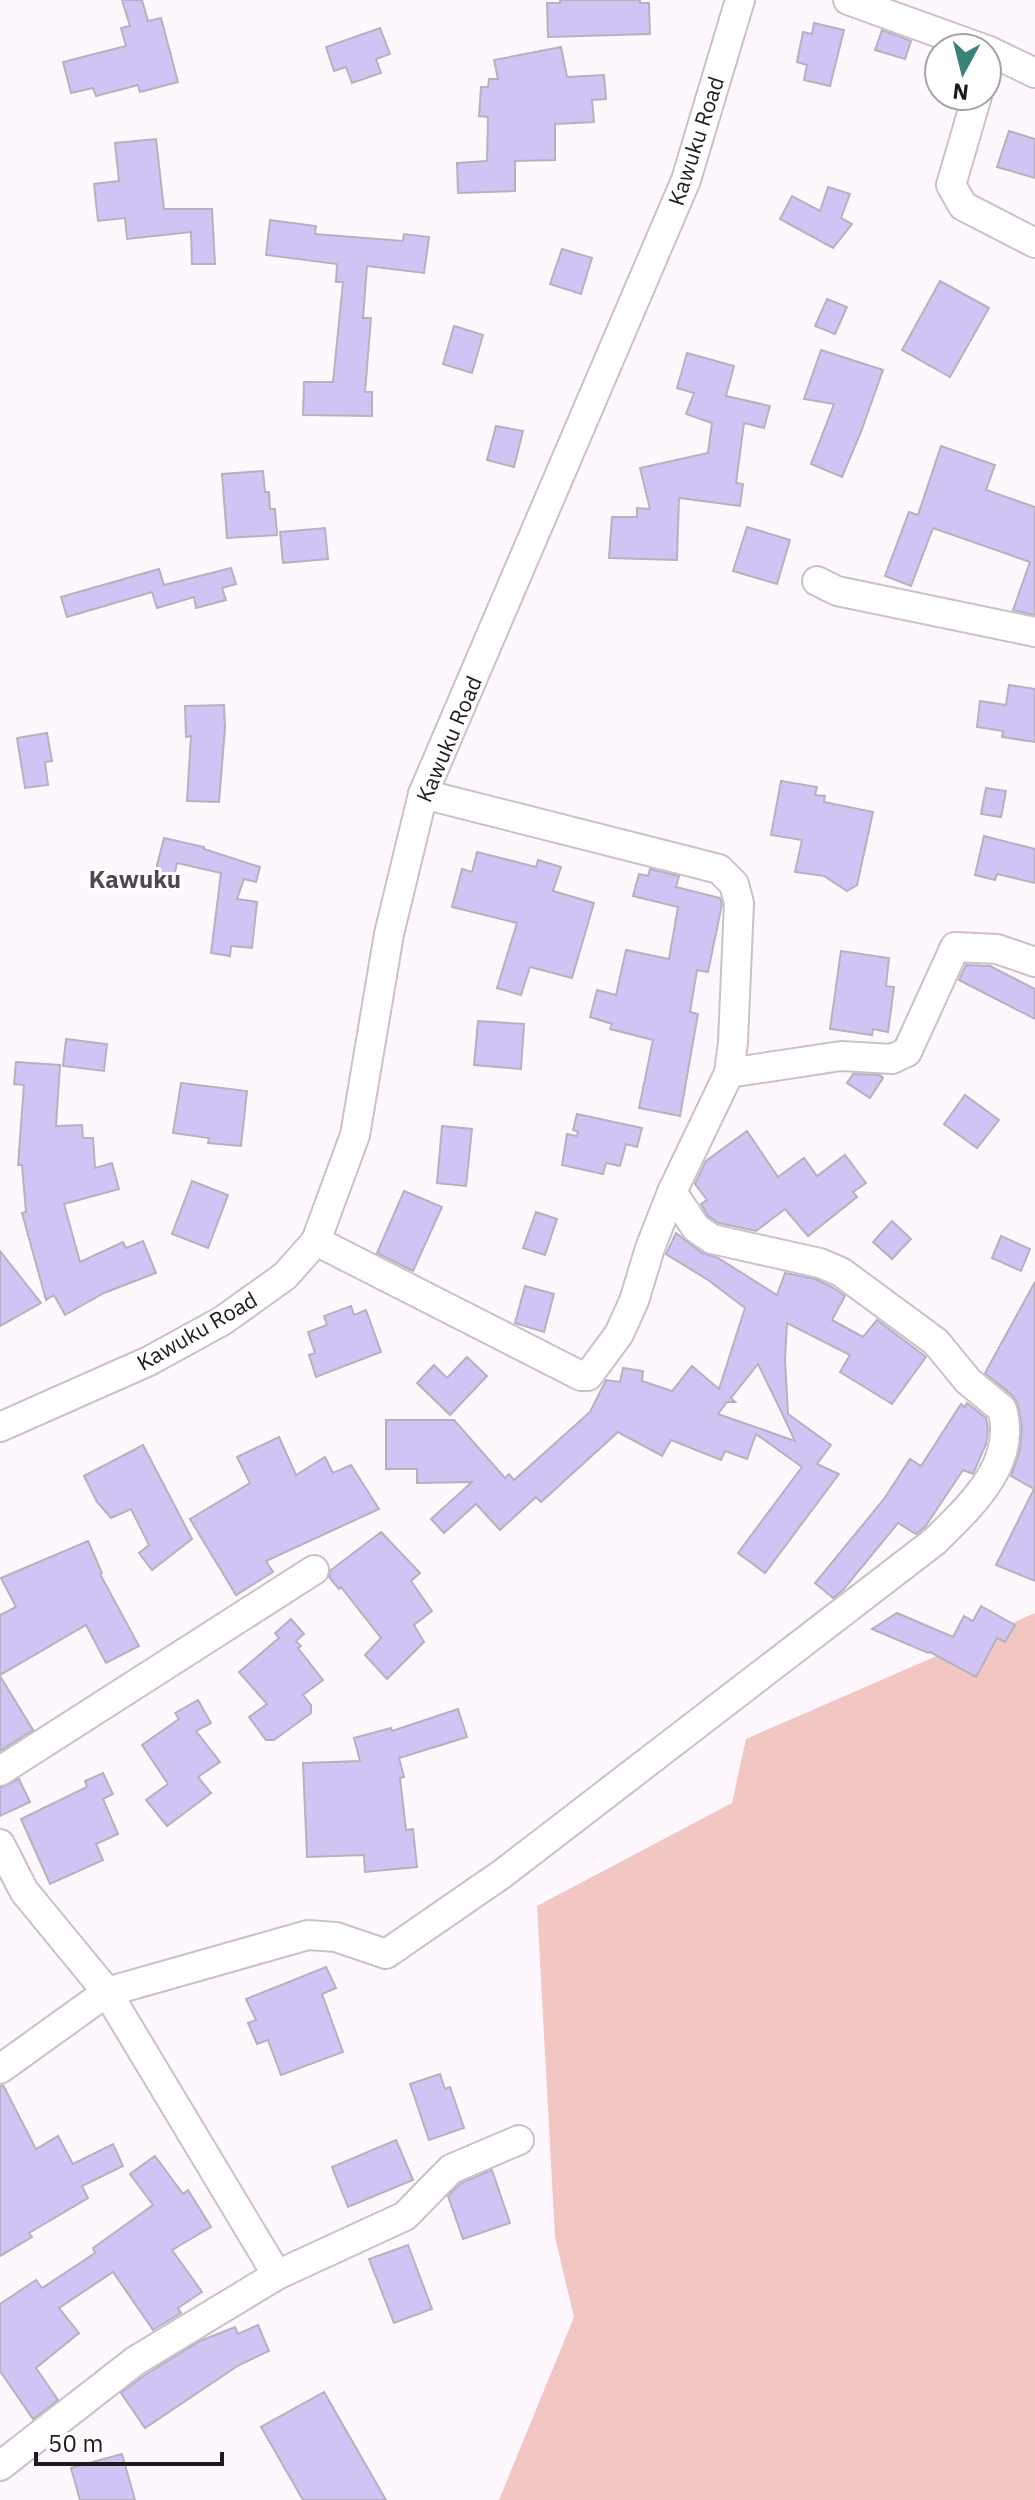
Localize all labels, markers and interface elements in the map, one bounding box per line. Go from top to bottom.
north arrow [923,32,1003,112]
street label: Kawuku Road [661,72,730,209]
text: N [951,77,970,108]
street label: Kawuku Road [409,671,488,806]
district label: Kawuku [89,863,181,895]
street label: Kawuku Road [131,1284,262,1377]
scale bar [36,2416,222,2466]
text: 50 m [48,2427,103,2459]

